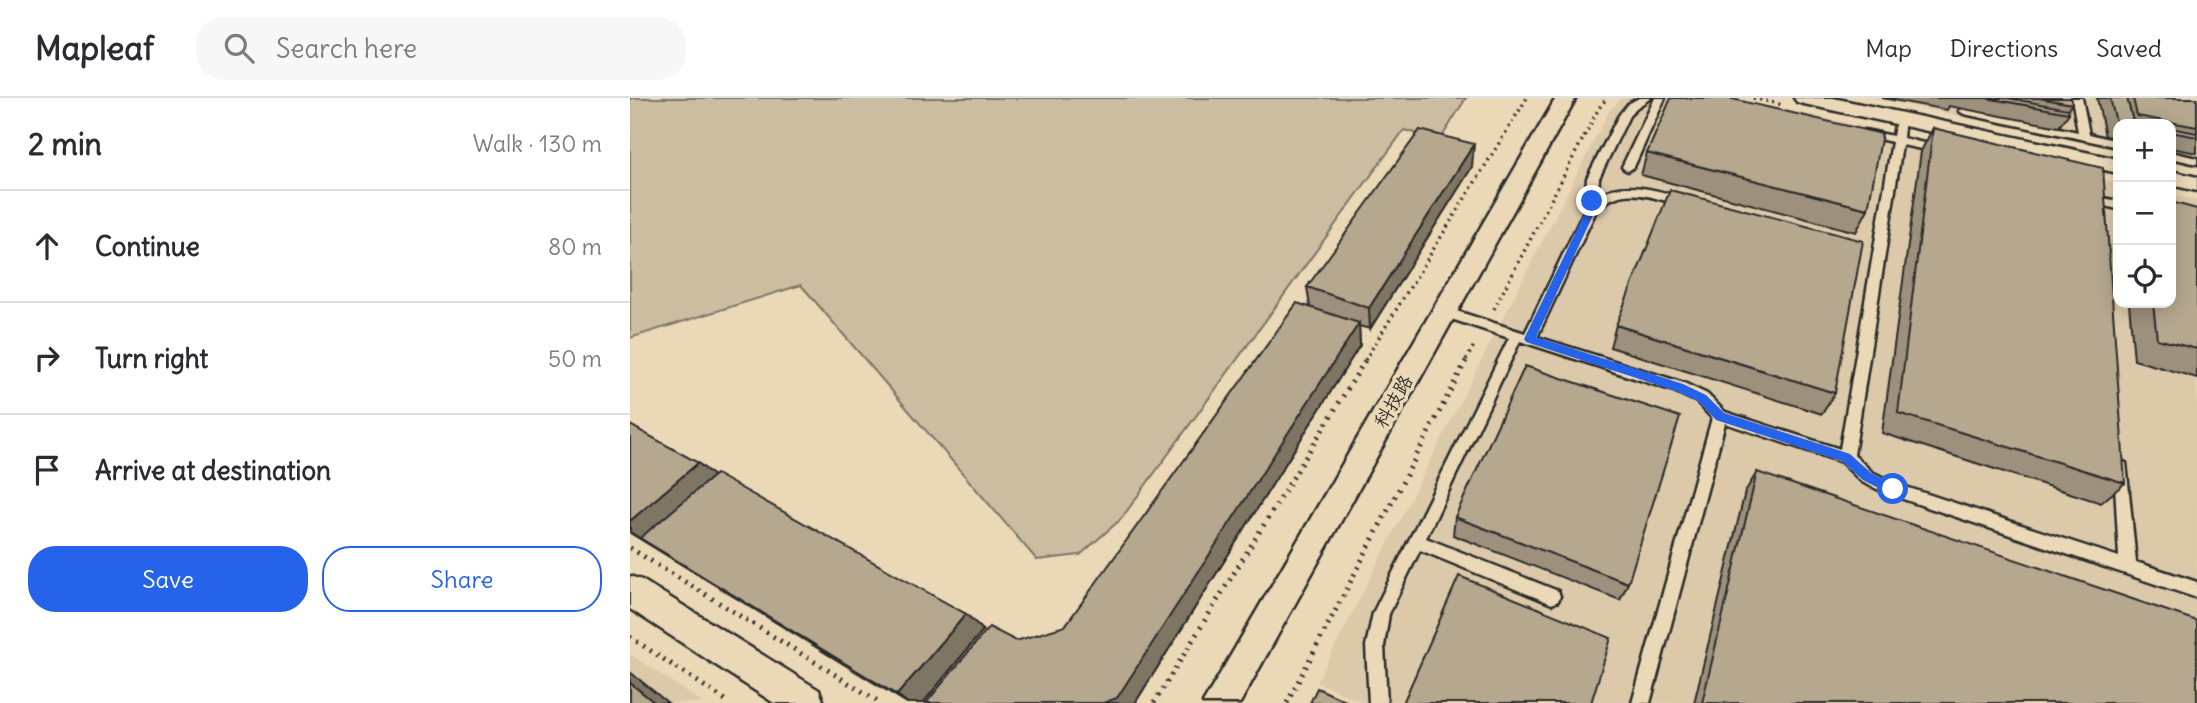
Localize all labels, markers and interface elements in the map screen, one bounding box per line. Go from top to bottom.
search box [196,17,686,80]
text: Mapleaf [35,27,154,69]
icon: search [220,29,258,67]
text: Search here [276,32,417,65]
text: Map [1865,33,1912,63]
text: Directions [1950,33,2058,63]
text: Saved [2096,33,2162,63]
map controls [2113,119,2176,308]
button: + [2113,119,2176,182]
text: 2 min [28,125,102,163]
text: Walk · 130 m [473,129,602,158]
button: − [2113,182,2176,245]
route end [1576,185,1607,216]
icon: ahead [28,227,66,265]
text: Continue [95,230,200,263]
text: 80 m [548,232,602,261]
button: locate [2113,245,2176,308]
icon: right [28,339,66,377]
text: Turn right [95,342,208,375]
text: 50 m [548,344,602,373]
street label: 科技路 [1368,370,1418,432]
icon: arrive [28,451,66,489]
text: Arrive at destination [95,454,331,487]
route start [1877,473,1908,504]
button: Save [28,546,308,612]
button: Share [322,546,602,612]

